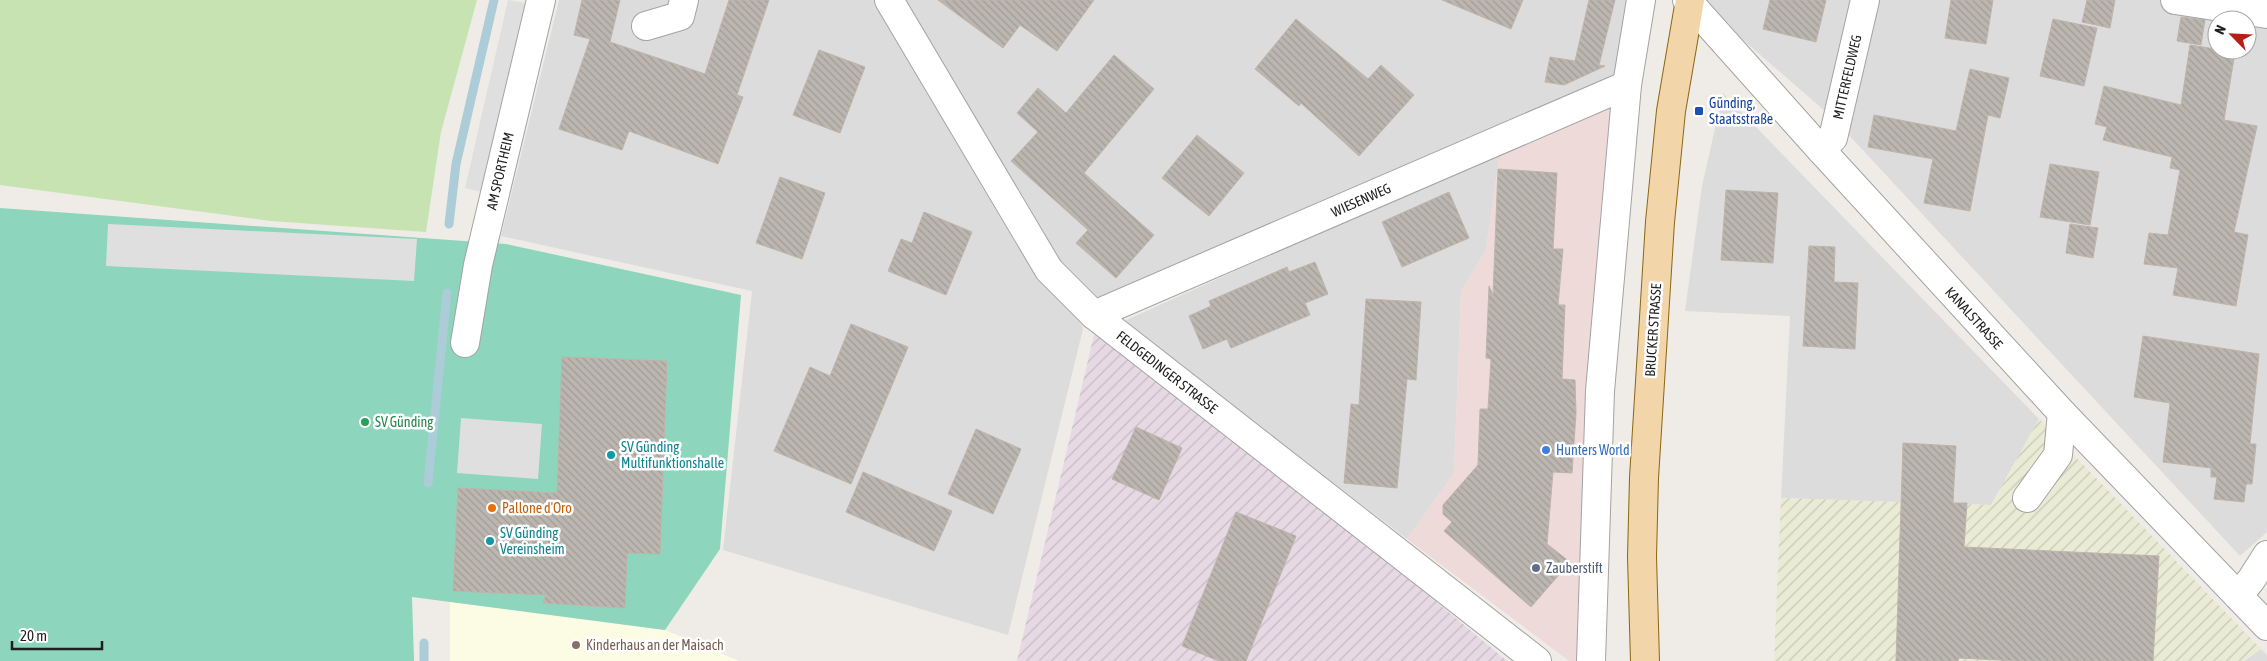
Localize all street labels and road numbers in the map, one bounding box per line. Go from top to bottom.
street label: MITTERFELDWEG [1829,33,1865,121]
street label: AM SPORTHEIM [483,131,517,211]
street label: WIESENWEG [1329,180,1393,220]
street label: BRUCKER STRASSE [1642,283,1664,377]
street label: KANALSTRASSE [1942,284,2006,352]
street label: FELDGEDINGER STRASSE [1113,328,1221,416]

